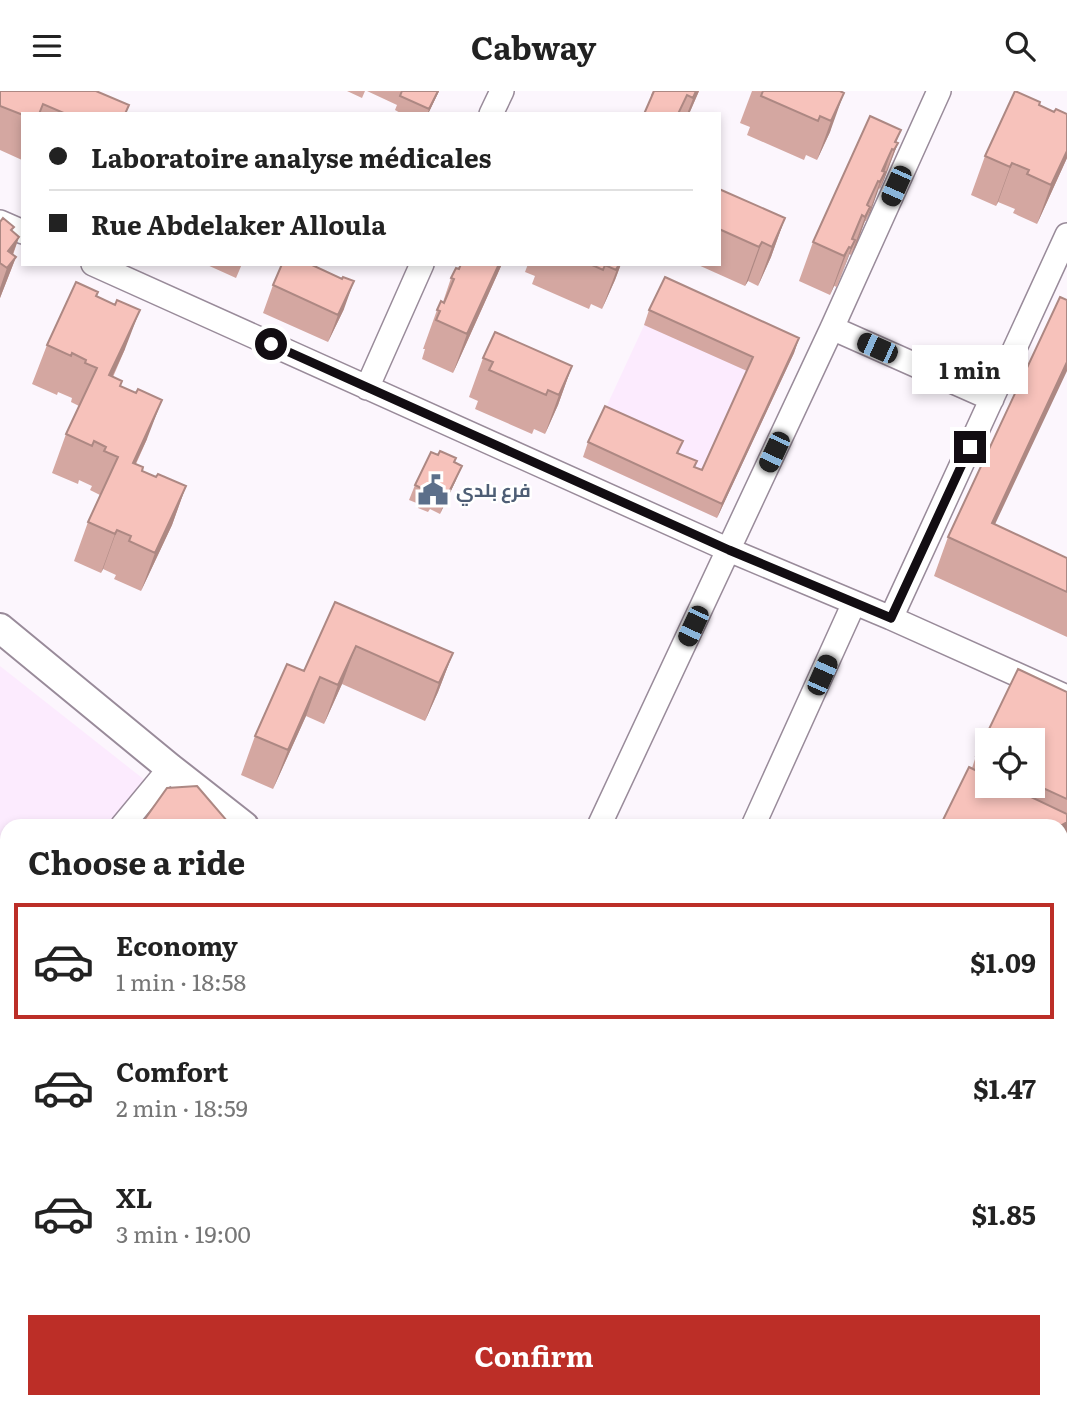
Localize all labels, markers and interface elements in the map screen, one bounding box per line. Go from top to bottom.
text: Cabway [471,22,596,70]
icon: menu [28,27,66,65]
icon: search [1001,27,1039,65]
text: Laboratoire analyse médicales [91,137,492,176]
car [878,163,915,209]
text: Rue Abdelaker Alloula [91,204,386,243]
route start [255,328,287,360]
car [854,330,901,366]
callout: 1 min [912,345,1028,395]
text: 1 min [939,352,1001,386]
car [756,429,793,475]
route end [954,431,986,463]
public building icon: فرع بلدي [416,473,450,507]
place label: فرع بلدي [456,475,531,506]
car [675,603,712,649]
car [804,652,841,698]
map controls [975,728,1045,798]
button: locate [975,728,1045,798]
text: Choose a ride [28,837,245,885]
text: Economy [116,925,238,964]
icon: car [32,930,95,993]
text: $1.09 [970,942,1036,981]
text: 1 min · 18:58 [116,964,246,998]
text: Comfort [116,1051,228,1090]
icon: car [32,1056,95,1119]
text: $1.47 [973,1068,1036,1107]
text: 2 min · 18:59 [116,1090,248,1124]
text: XL [116,1177,153,1216]
icon: car [32,1182,95,1245]
text: $1.85 [972,1194,1036,1233]
text: 3 min · 19:00 [116,1216,251,1250]
button: Confirm [28,1315,1040,1395]

